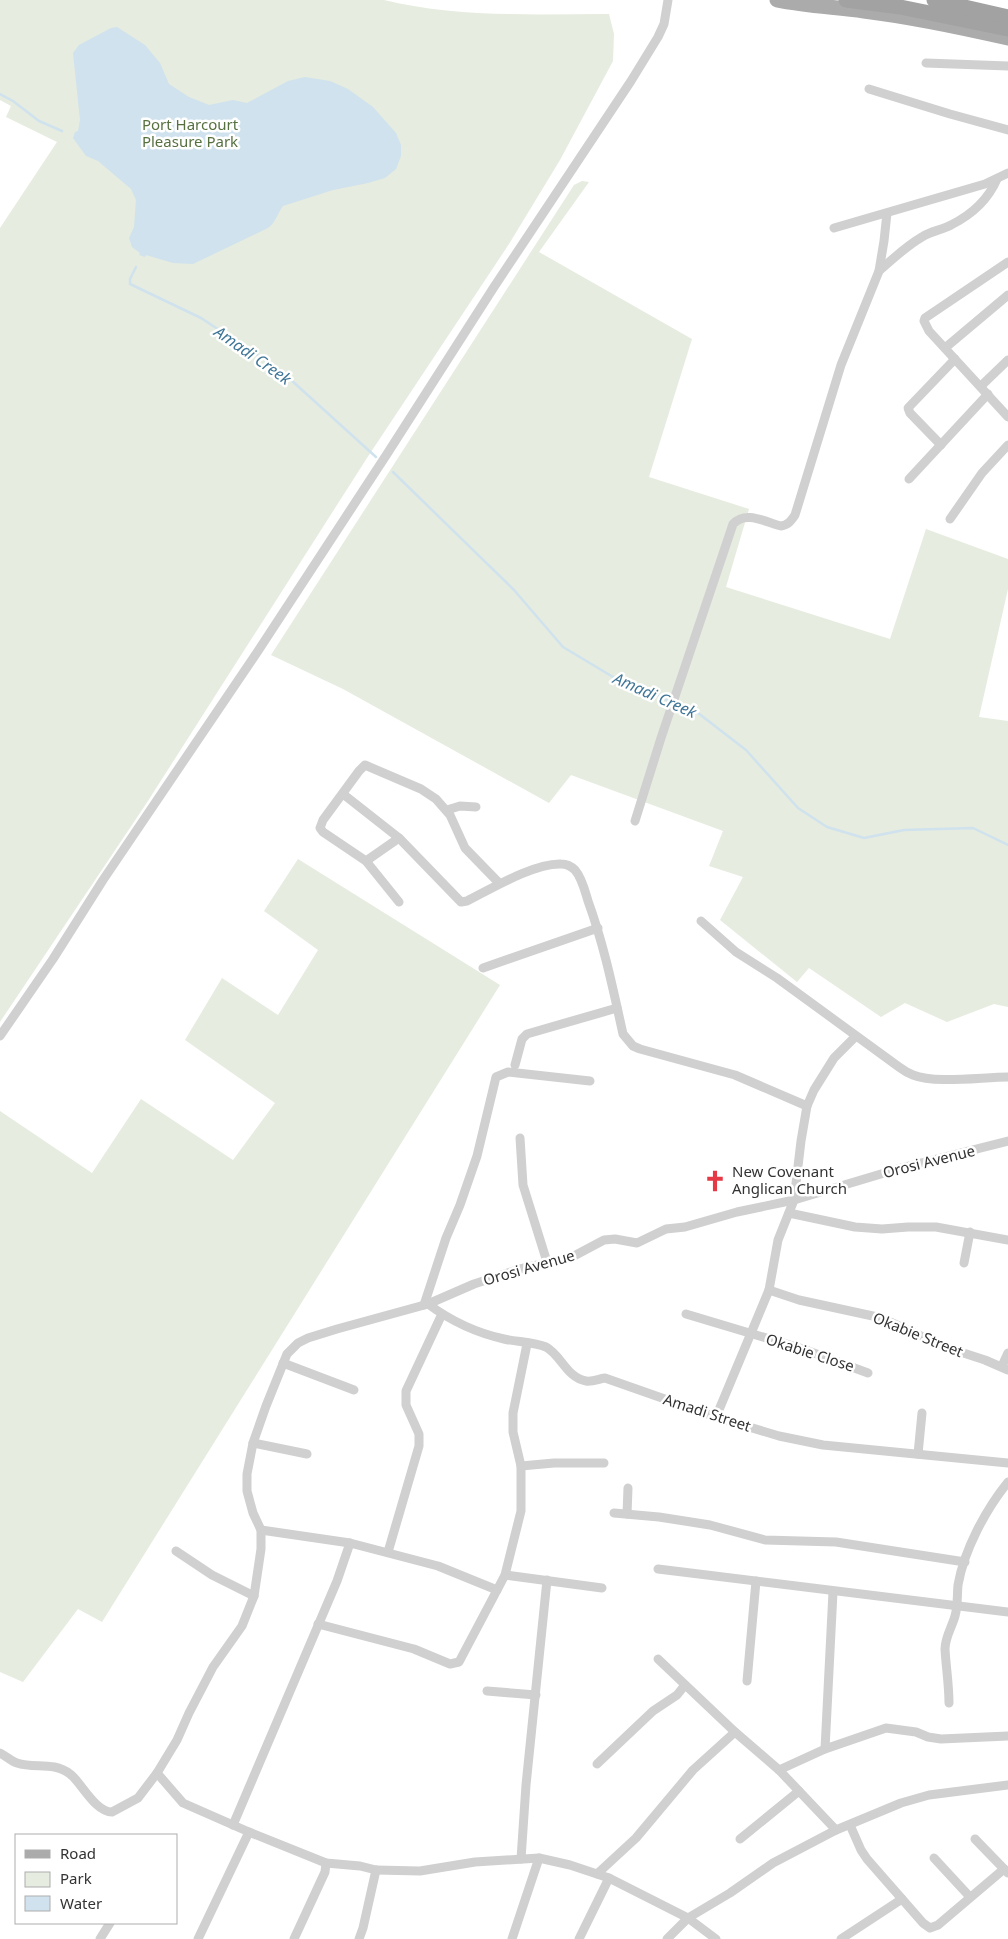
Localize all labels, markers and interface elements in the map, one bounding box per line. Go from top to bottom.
park label: Port Harcourt Pleasure Park [142,114,239,151]
water label: Amadi Creek [209,320,297,390]
water label: Amadi Creek [609,666,701,724]
street label: Orosi Avenue [881,1140,977,1182]
place label: New Covenant Anglican Church [732,1161,847,1198]
church icon: New Covenant Anglican Church [702,1168,728,1194]
street label: Orosi Avenue [481,1244,577,1290]
street label: Okabie Street [870,1307,967,1361]
street label: Okabie Close [764,1328,857,1376]
street label: Amadi Street [661,1388,754,1436]
legend [15,1834,178,1924]
text: Road [60,1843,96,1863]
text: Park [60,1868,92,1888]
text: Water [60,1893,102,1913]

